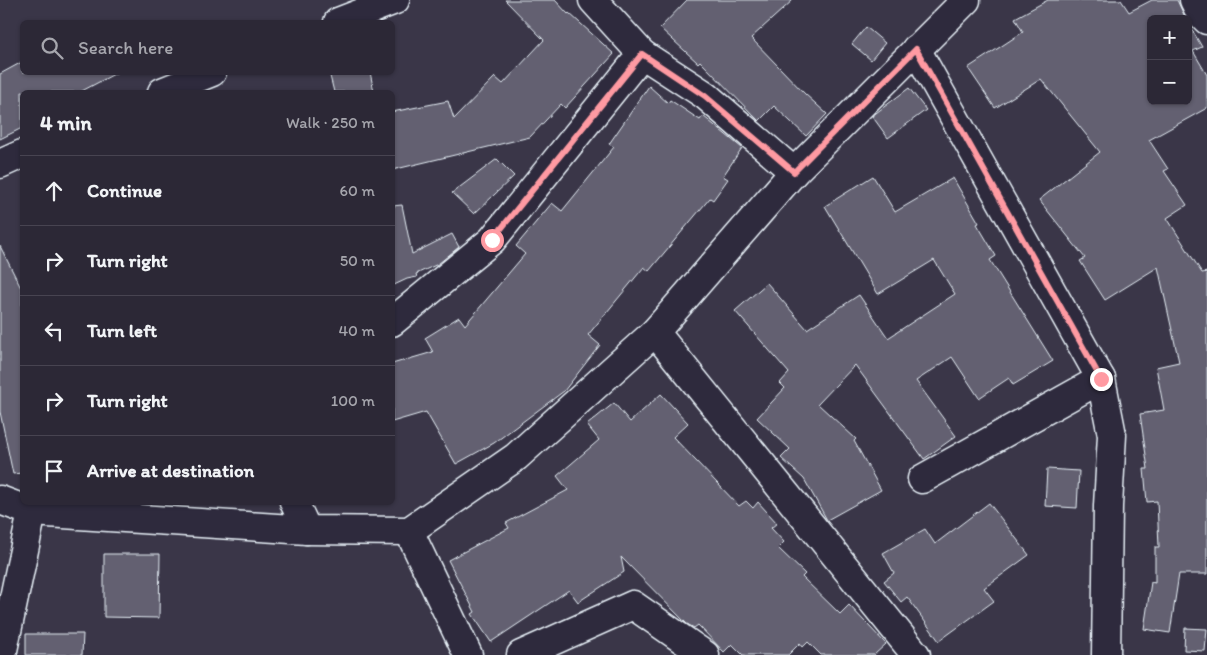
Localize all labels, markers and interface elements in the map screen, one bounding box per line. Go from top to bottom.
map controls [1147,15,1192,105]
button: + [1147,15,1192,60]
search box [20,20,395,75]
icon: search [38,34,66,62]
text: Search here [78,36,173,59]
button: − [1147,60,1192,105]
text: 4 min [40,110,92,135]
text: Walk · 250 m [286,113,375,132]
icon: ahead [40,177,68,205]
text: Continue [87,179,162,202]
text: 60 m [340,181,375,200]
route start [481,229,504,252]
icon: right [40,247,68,275]
text: Turn right [87,249,168,272]
text: 50 m [340,251,375,270]
icon: left [40,317,68,345]
text: Turn left [87,319,157,342]
text: 40 m [338,321,375,340]
route end [1090,368,1113,391]
icon: right [40,387,68,415]
text: Turn right [87,389,168,412]
text: 100 m [331,391,375,410]
icon: arrive [40,457,68,485]
text: Arrive at destination [87,459,254,482]

